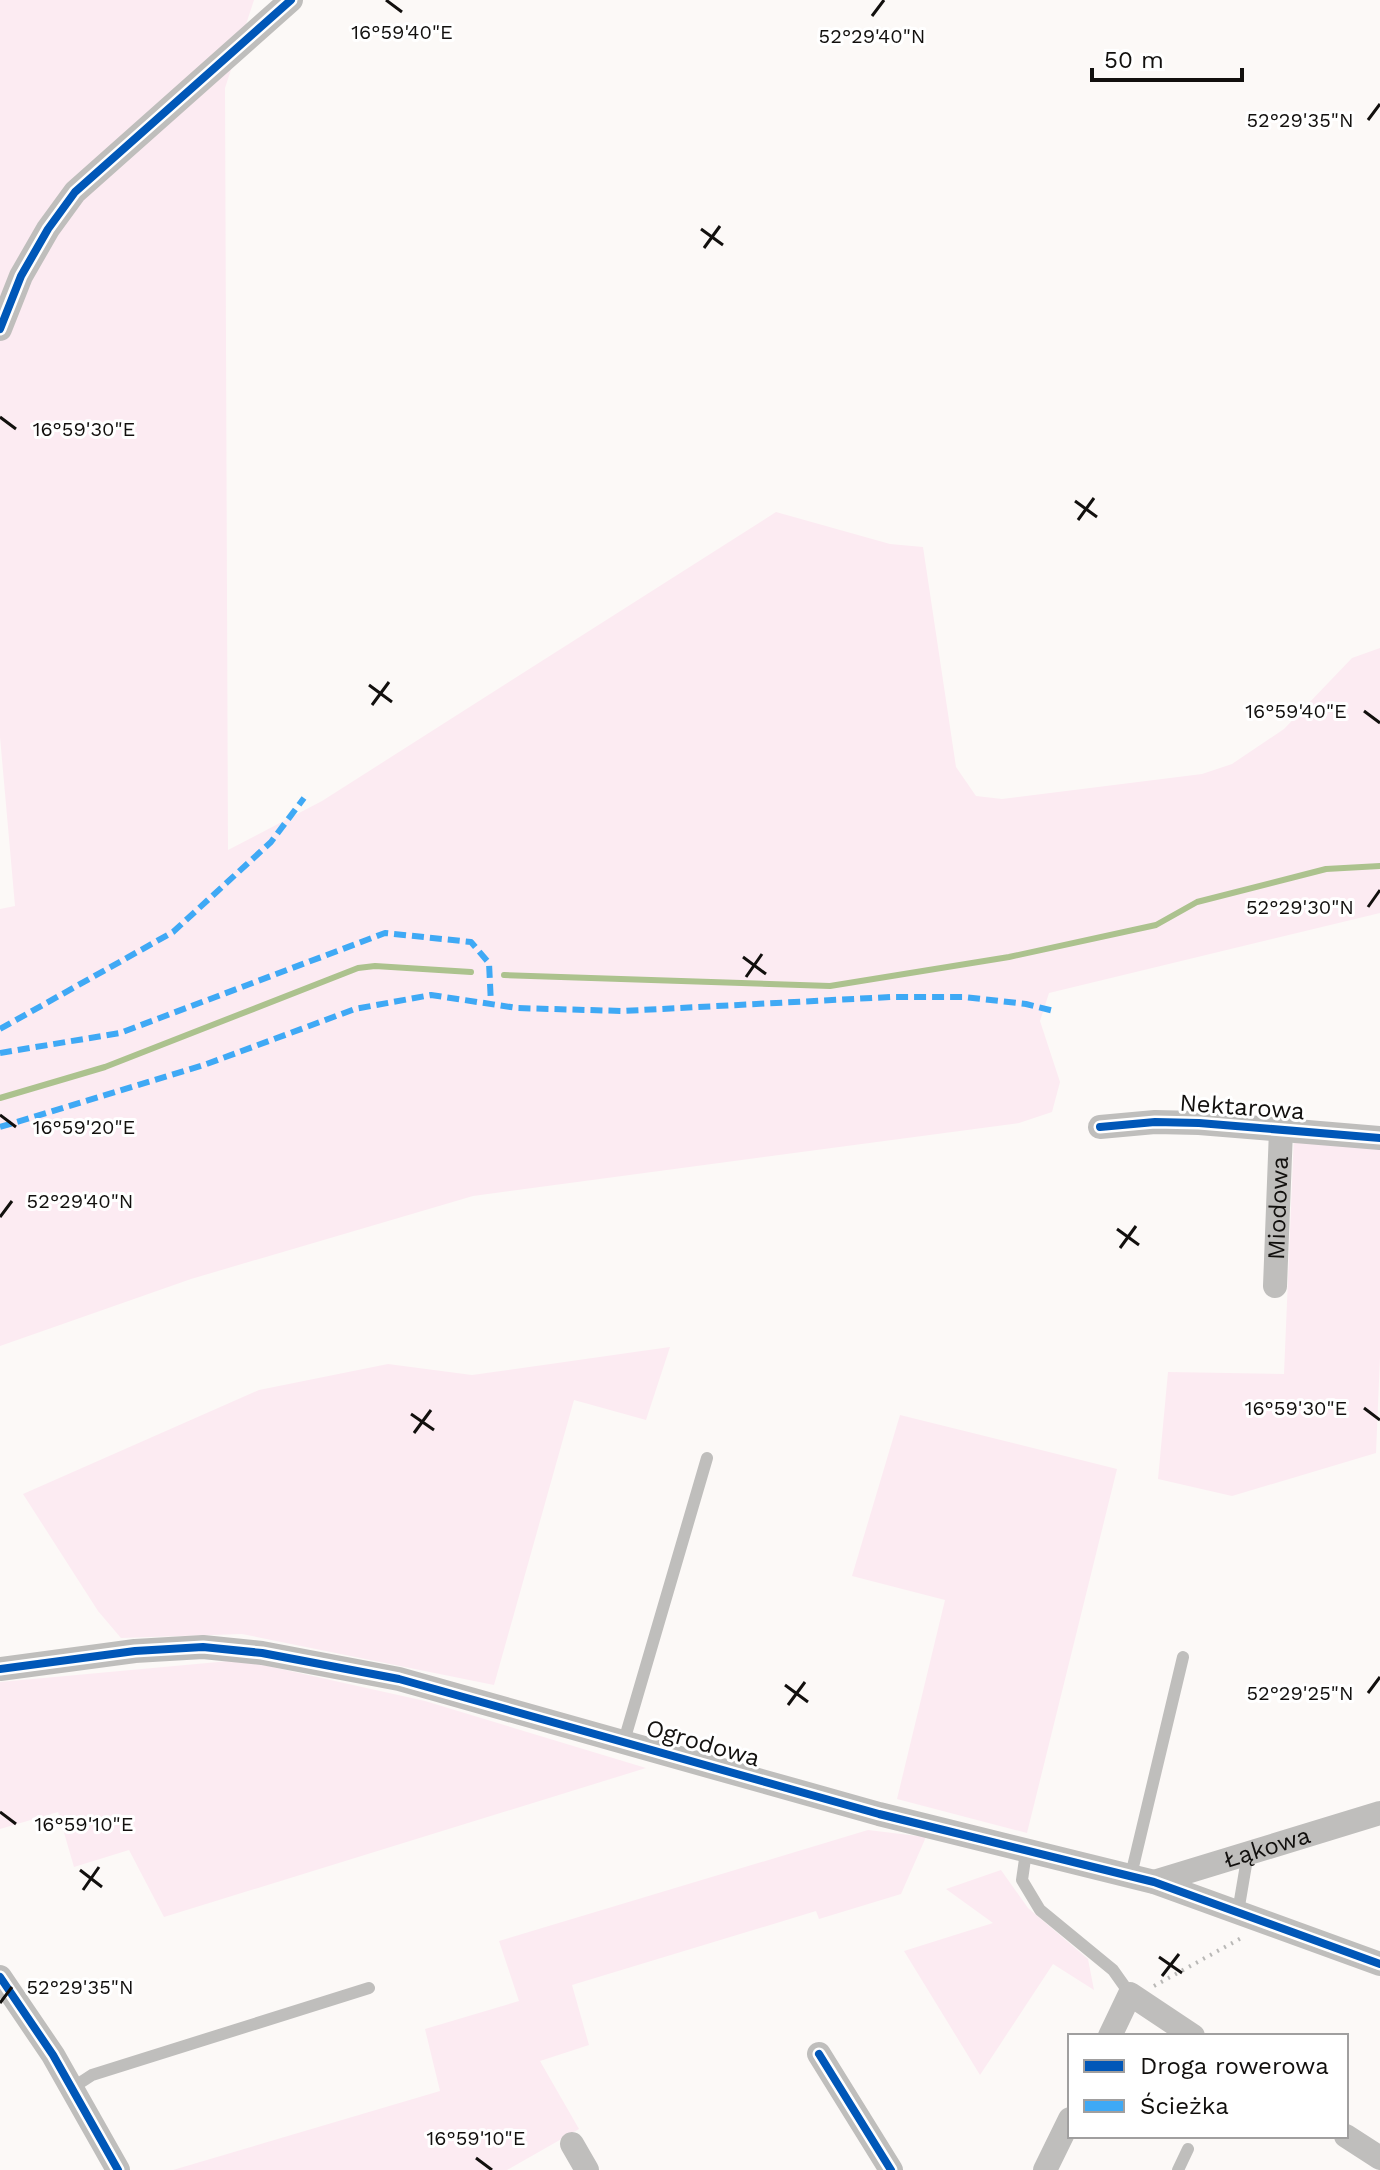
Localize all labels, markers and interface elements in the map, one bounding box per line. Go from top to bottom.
text: 16°59'40"E [351,20,453,44]
text: 52°29'40"N [819,24,925,48]
scale bar [1092,32,1242,82]
text: 50 m [1104,46,1164,74]
text: 52°29'35"N [1246,108,1354,132]
text: 16°59'30"E [33,417,135,441]
text: 16°59'40"E [1245,699,1347,723]
text: 52°29'30"N [1246,895,1354,919]
street label: Nektarowa [1179,1089,1305,1125]
text: 16°59'20"E [33,1115,135,1139]
street label: Miodowa [1262,1156,1294,1260]
text: 52°29'40"N [27,1189,133,1213]
text: 16°59'30"E [1245,1396,1347,1420]
text: 52°29'25"N [1246,1681,1354,1705]
street label: Ogrodowa [643,1713,763,1773]
text: 16°59'10"E [35,1812,133,1836]
street label: Łąkowa [1220,1821,1314,1874]
text: 52°29'35"N [26,1975,134,1999]
legend [1068,2034,1348,2138]
text: Droga rowerowa [1140,2052,1329,2080]
text: Ścieżka [1140,2092,1229,2120]
text: 16°59'10"E [427,2126,525,2150]

